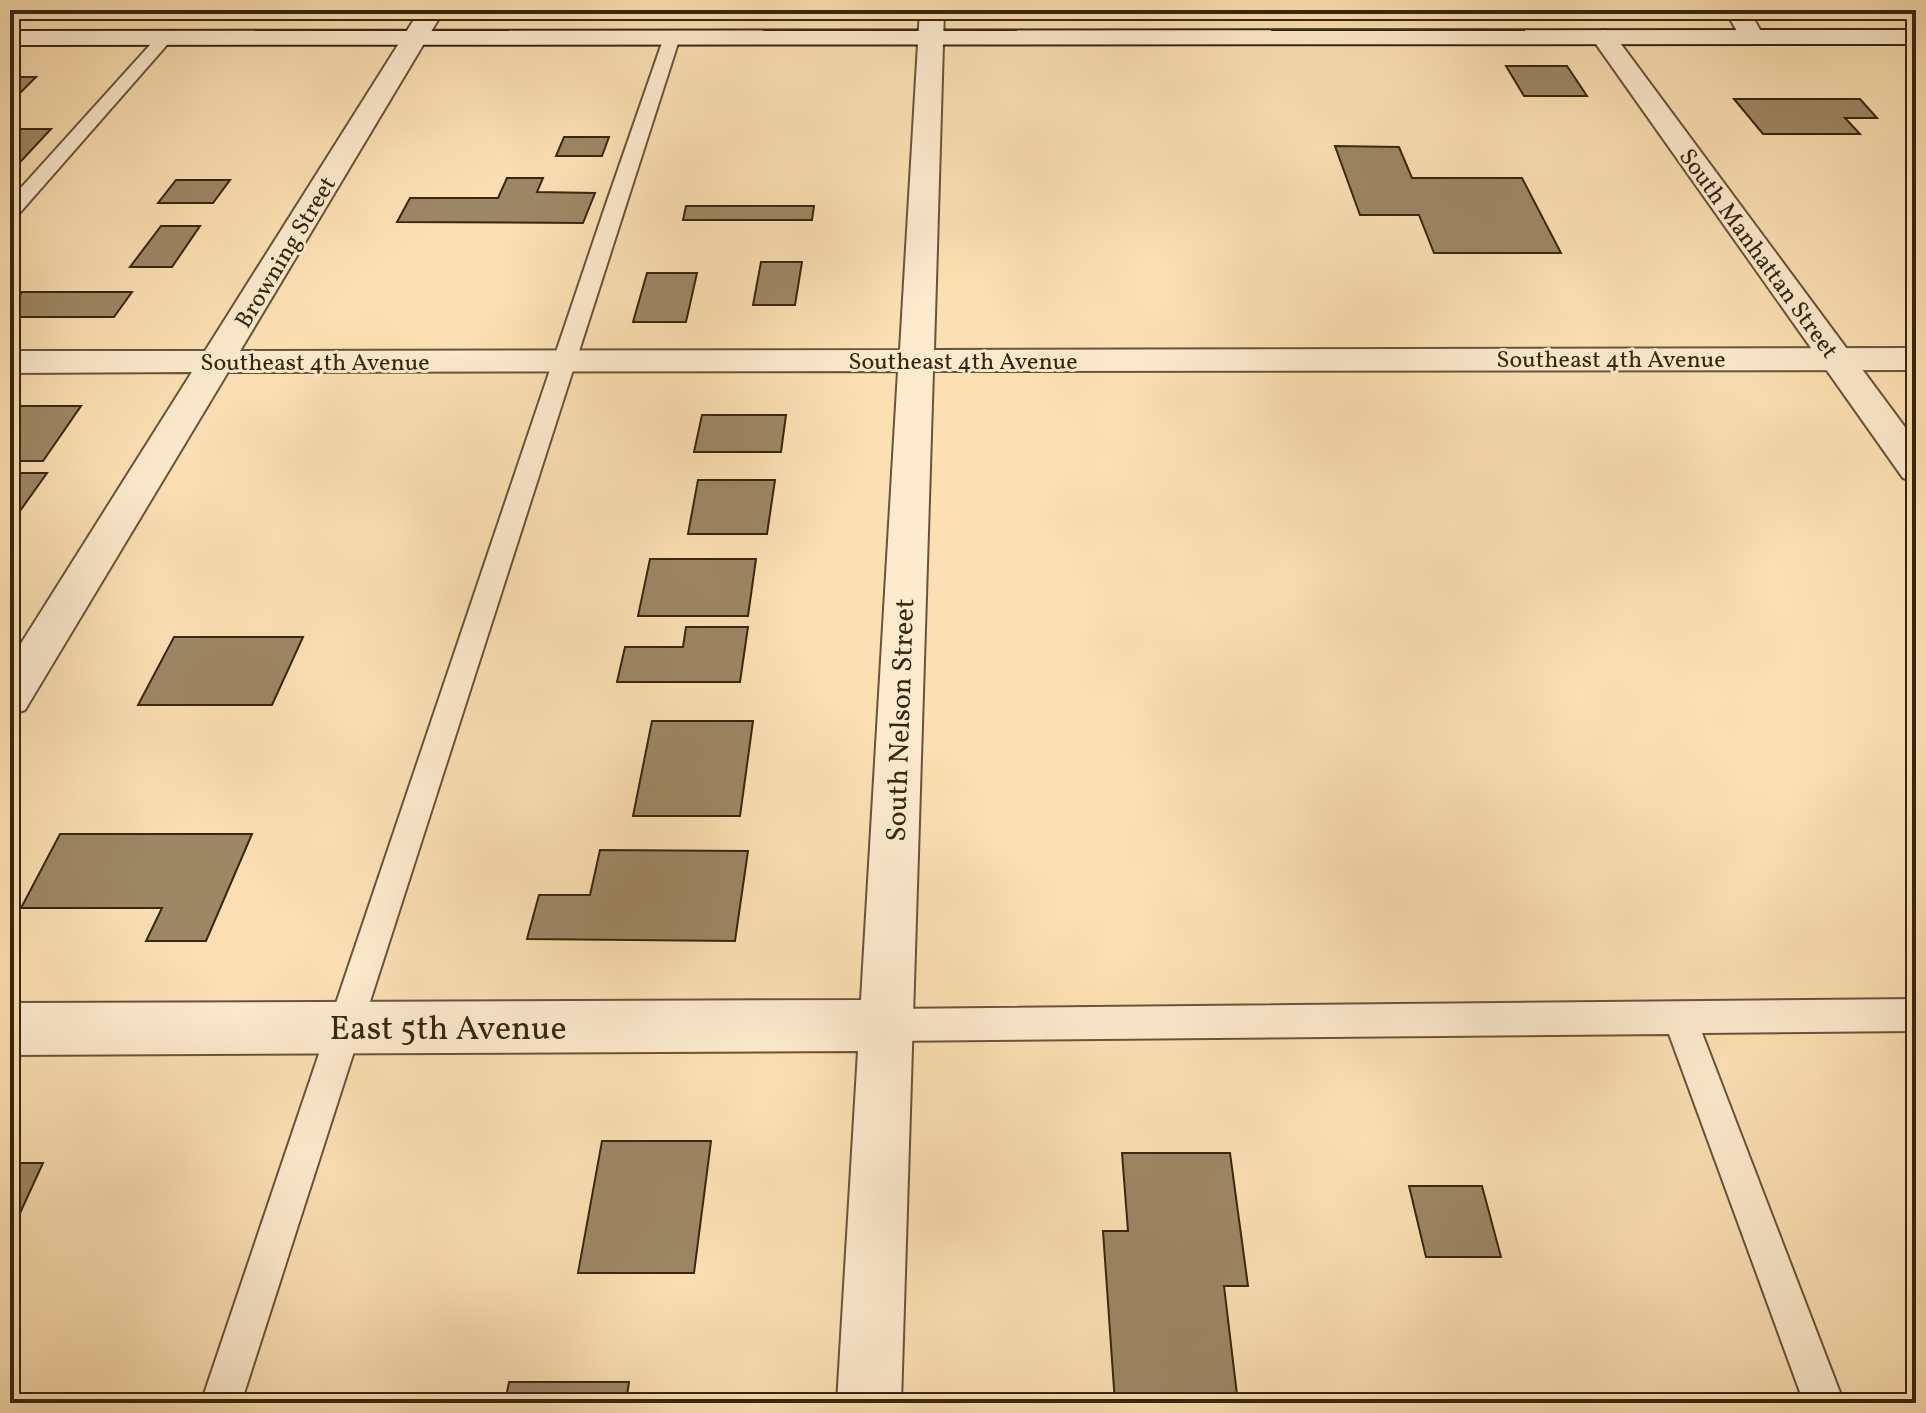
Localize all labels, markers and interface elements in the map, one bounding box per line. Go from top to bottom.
street label: South Manhattan Street [1670,142,1845,366]
street label: Browning Street [228,171,346,335]
street label: Southeast 4th Avenue [1496,344,1726,378]
street label: Southeast 4th Avenue [848,346,1078,380]
street label: Southeast 4th Avenue [200,347,430,381]
street label: South Nelson Street [878,598,925,842]
street label: East 5th Avenue [329,1007,567,1054]

